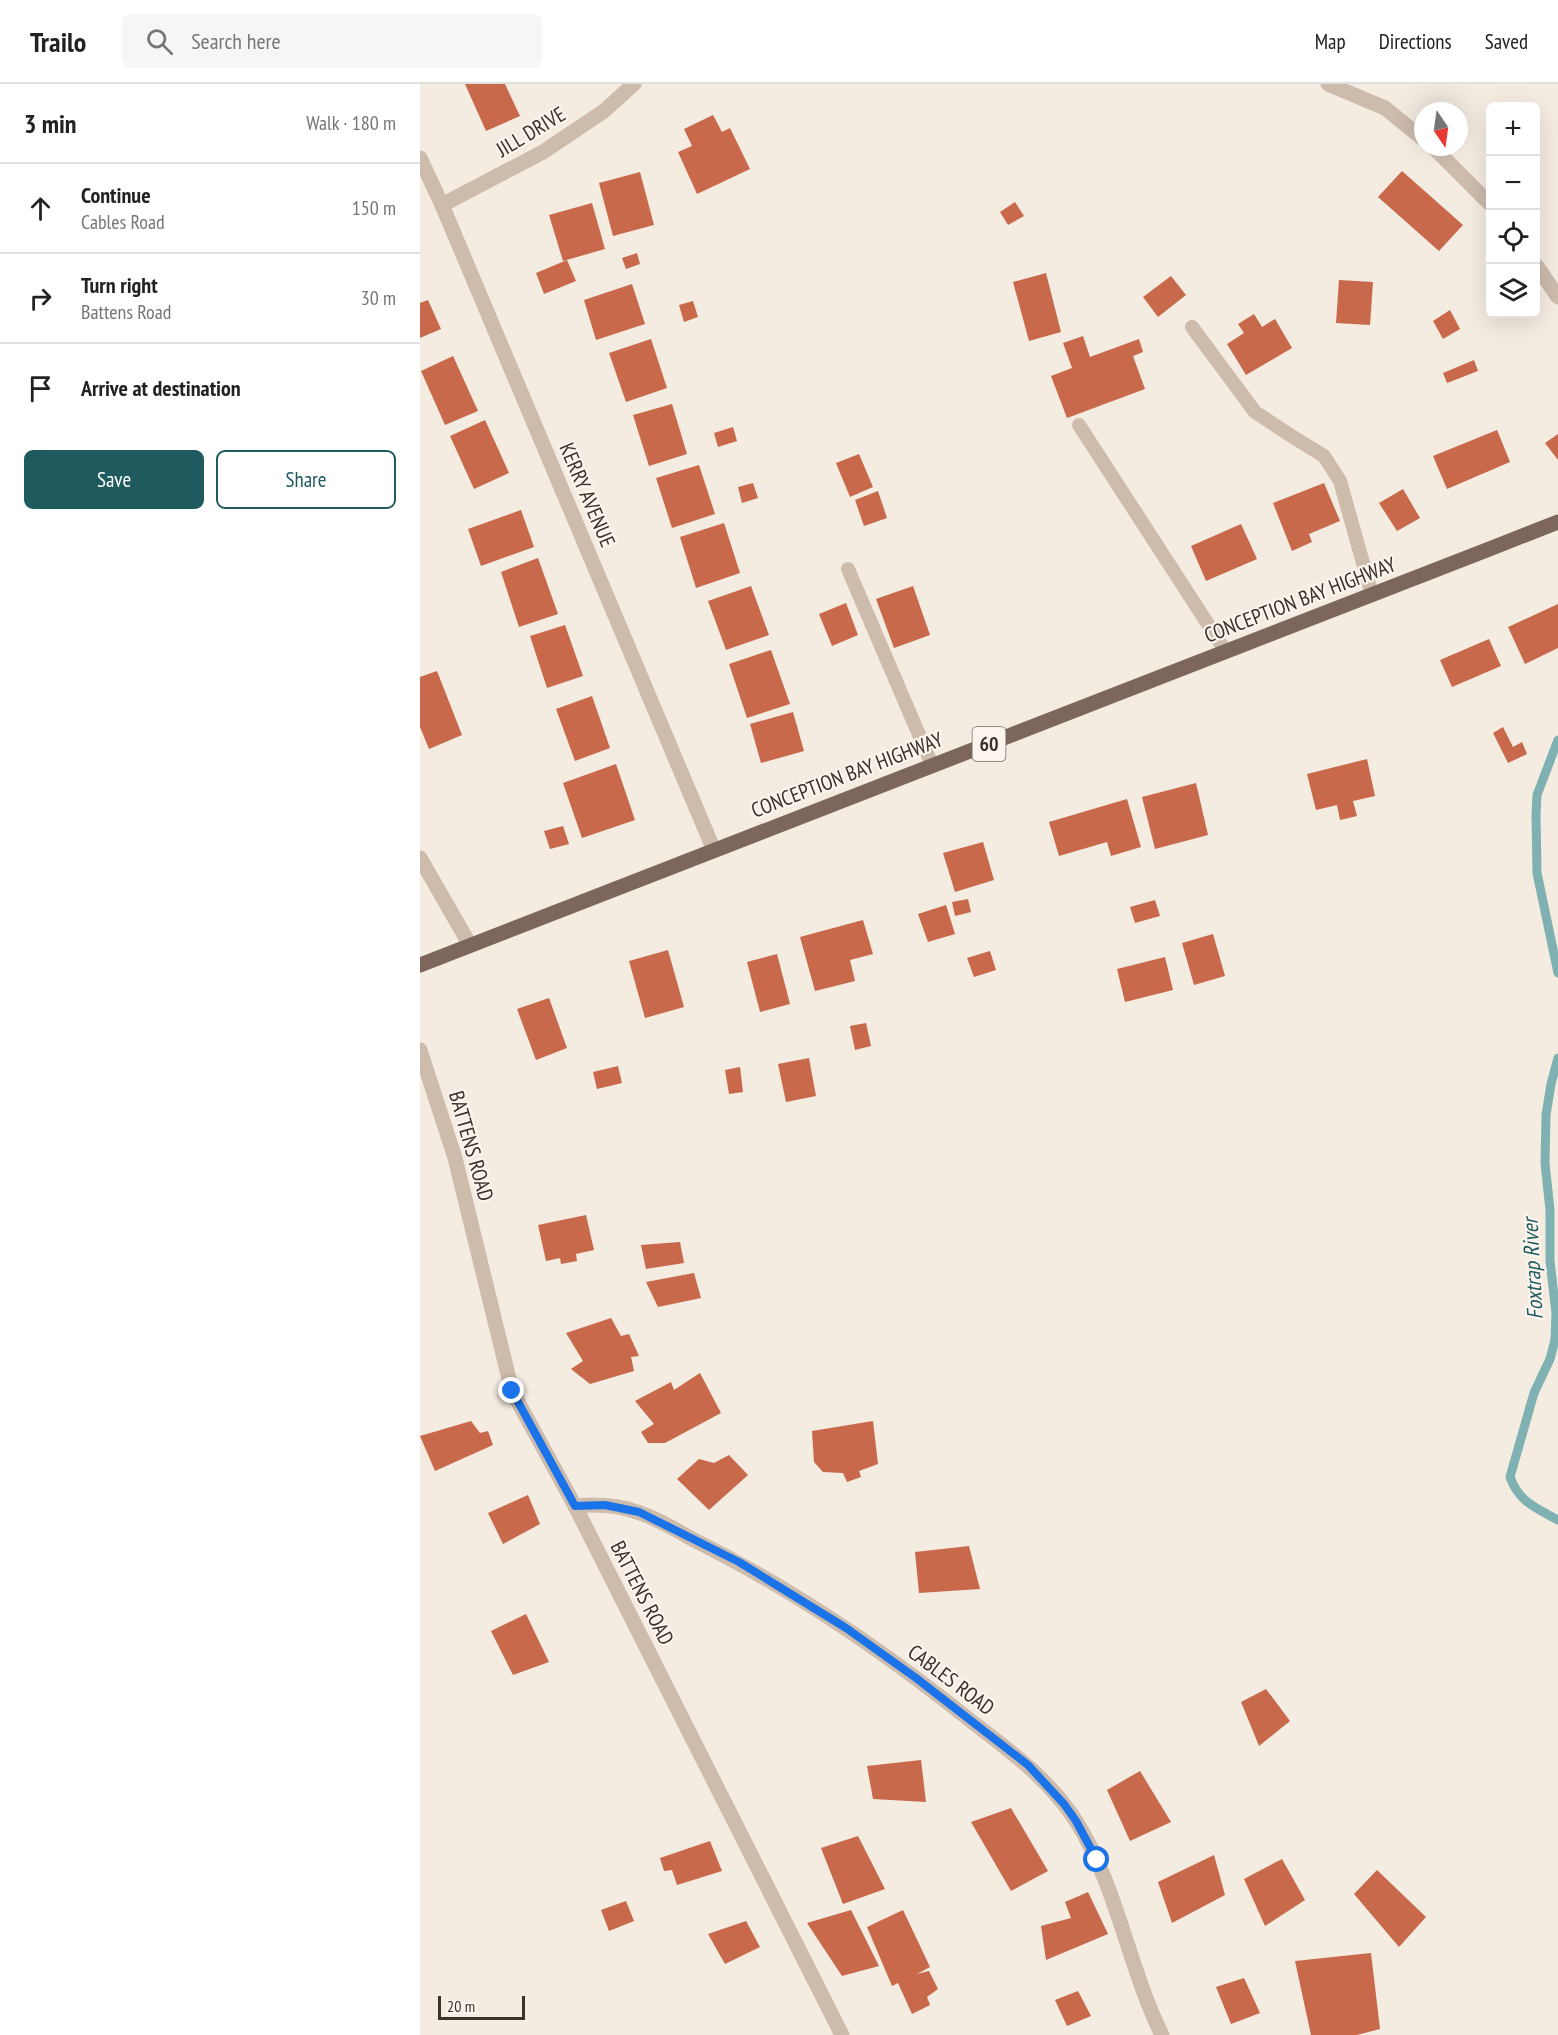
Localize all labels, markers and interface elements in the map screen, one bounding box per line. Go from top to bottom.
search box [122,14,542,68]
text: Trailo [30,23,86,60]
icon: search [143,25,176,58]
text: Search here [191,27,281,55]
text: Map [1315,28,1346,55]
text: Directions [1379,28,1452,55]
text: Saved [1485,28,1528,55]
street label: JILL DRIVE [490,100,570,163]
north arrow [1414,102,1468,156]
map controls [1486,102,1540,318]
button: + [1486,102,1540,156]
text: 3 min [24,107,77,140]
text: Walk · 180 m [306,110,396,136]
button: − [1486,156,1540,210]
text: Continue [81,181,151,209]
icon: ahead [24,192,57,225]
text: 150 m [352,195,396,221]
text: Cables Road [81,209,165,235]
button: locate [1486,210,1540,264]
button: layers [1486,264,1540,318]
text: Turn right [81,271,158,299]
icon: right [24,282,57,315]
text: 30 m [361,285,396,311]
text: Battens Road [81,299,171,325]
icon: arrive [24,372,57,405]
text: Arrive at destination [81,374,241,402]
street label: KERRY AVENUE [553,439,622,551]
button: Save [24,450,204,509]
button: Share [216,450,396,509]
street label: CONCEPTION BAY HIGHWAY [1200,550,1400,649]
street label: CONCEPTION BAY HIGHWAY [747,725,947,824]
road number: 60 [972,727,1006,761]
street label: BATTENS ROAD [443,1088,500,1204]
water label: Foxtrap River [1515,1215,1549,1320]
route end [498,1377,524,1403]
street label: BATTENS ROAD [605,1536,680,1649]
street label: CABLES ROAD [903,1638,1000,1721]
route start [1083,1846,1109,1872]
scale bar [438,1993,525,2020]
text: 20 m [447,1996,475,2016]

